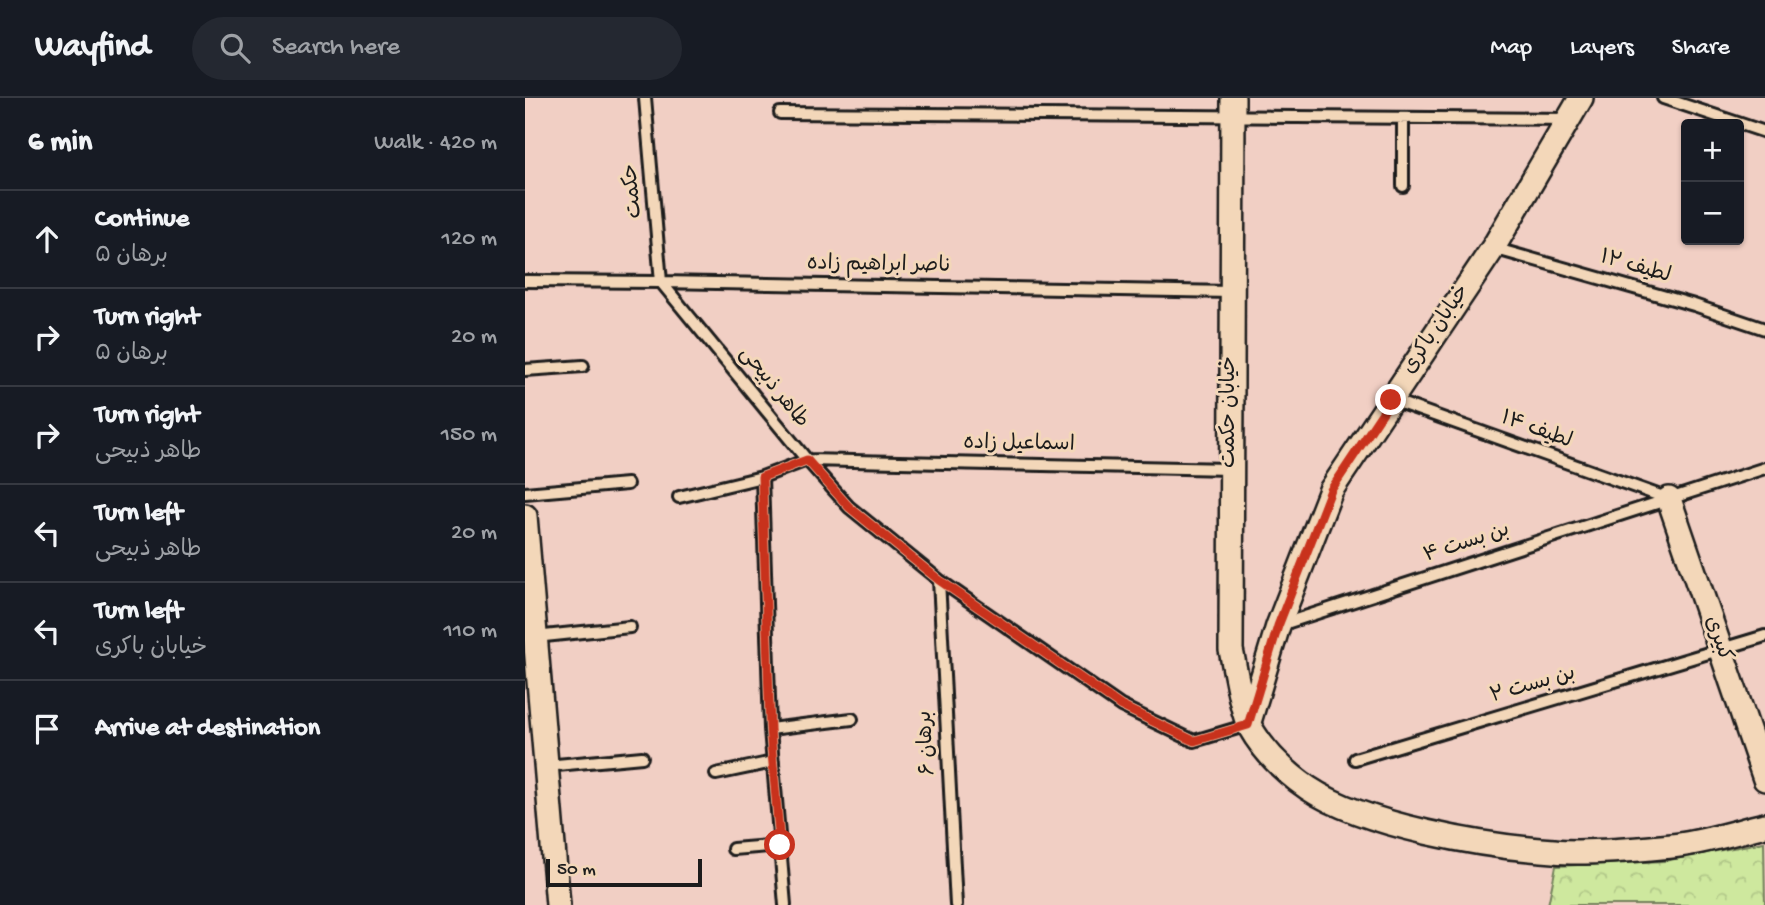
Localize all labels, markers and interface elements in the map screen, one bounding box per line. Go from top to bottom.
search box [192,17,682,80]
text: Wayfind [35,29,150,67]
icon: search [216,29,254,67]
text: Search here [272,33,400,64]
text: Map [1490,34,1532,63]
text: Layers [1570,34,1634,63]
text: Share [1672,34,1730,63]
map controls [1681,119,1744,245]
button: + [1681,119,1744,182]
text: 6 min [28,126,92,161]
text: Walk · 420 m [374,130,497,157]
street label: حکمت [619,163,649,219]
button: − [1681,182,1744,245]
text: Continue [95,205,189,236]
icon: ahead [28,220,66,258]
text: 120 m [442,226,497,253]
text: برهان ۵ [95,243,168,270]
street label: لطیف ۱۲ [1597,246,1673,290]
street label: ناصر ابراهیم زاده [807,252,951,280]
street label: خیابان باکری [1398,281,1476,379]
text: Turn right [95,303,199,334]
icon: right [28,318,66,356]
text: 20 m [451,324,497,351]
text: برهان ۵ [95,341,168,368]
street label: طاهر ذبیحی [733,342,813,434]
street label: خیابان حکمت [1218,356,1243,468]
route end [1375,384,1406,415]
text: Turn right [95,401,199,432]
street label: لطیف ۱۴ [1497,407,1575,455]
icon: right [28,416,66,454]
text: 150 m [441,422,497,449]
street label: اسماعیل زاده [963,432,1075,458]
text: طاهر ذبیحی [95,439,202,466]
text: Turn left [95,499,183,530]
icon: left [28,514,66,552]
street label: بن بست ۴ [1421,518,1513,570]
text: 20 m [451,520,497,547]
text: طاهر ذبیحی [95,537,202,564]
text: Turn left [95,597,183,628]
icon: left [28,612,66,650]
street label: کبیری [1698,613,1736,665]
text: 110 m [444,618,497,645]
text: خیابان باکری [95,635,207,662]
street label: بن بست ۲ [1487,662,1579,710]
icon: arrive [28,710,66,748]
street label: برهان ۶ [914,710,942,776]
text: Arrive at destination [95,714,320,745]
route start [764,829,795,860]
scale bar [546,856,702,888]
text: 50 m [557,859,596,882]

